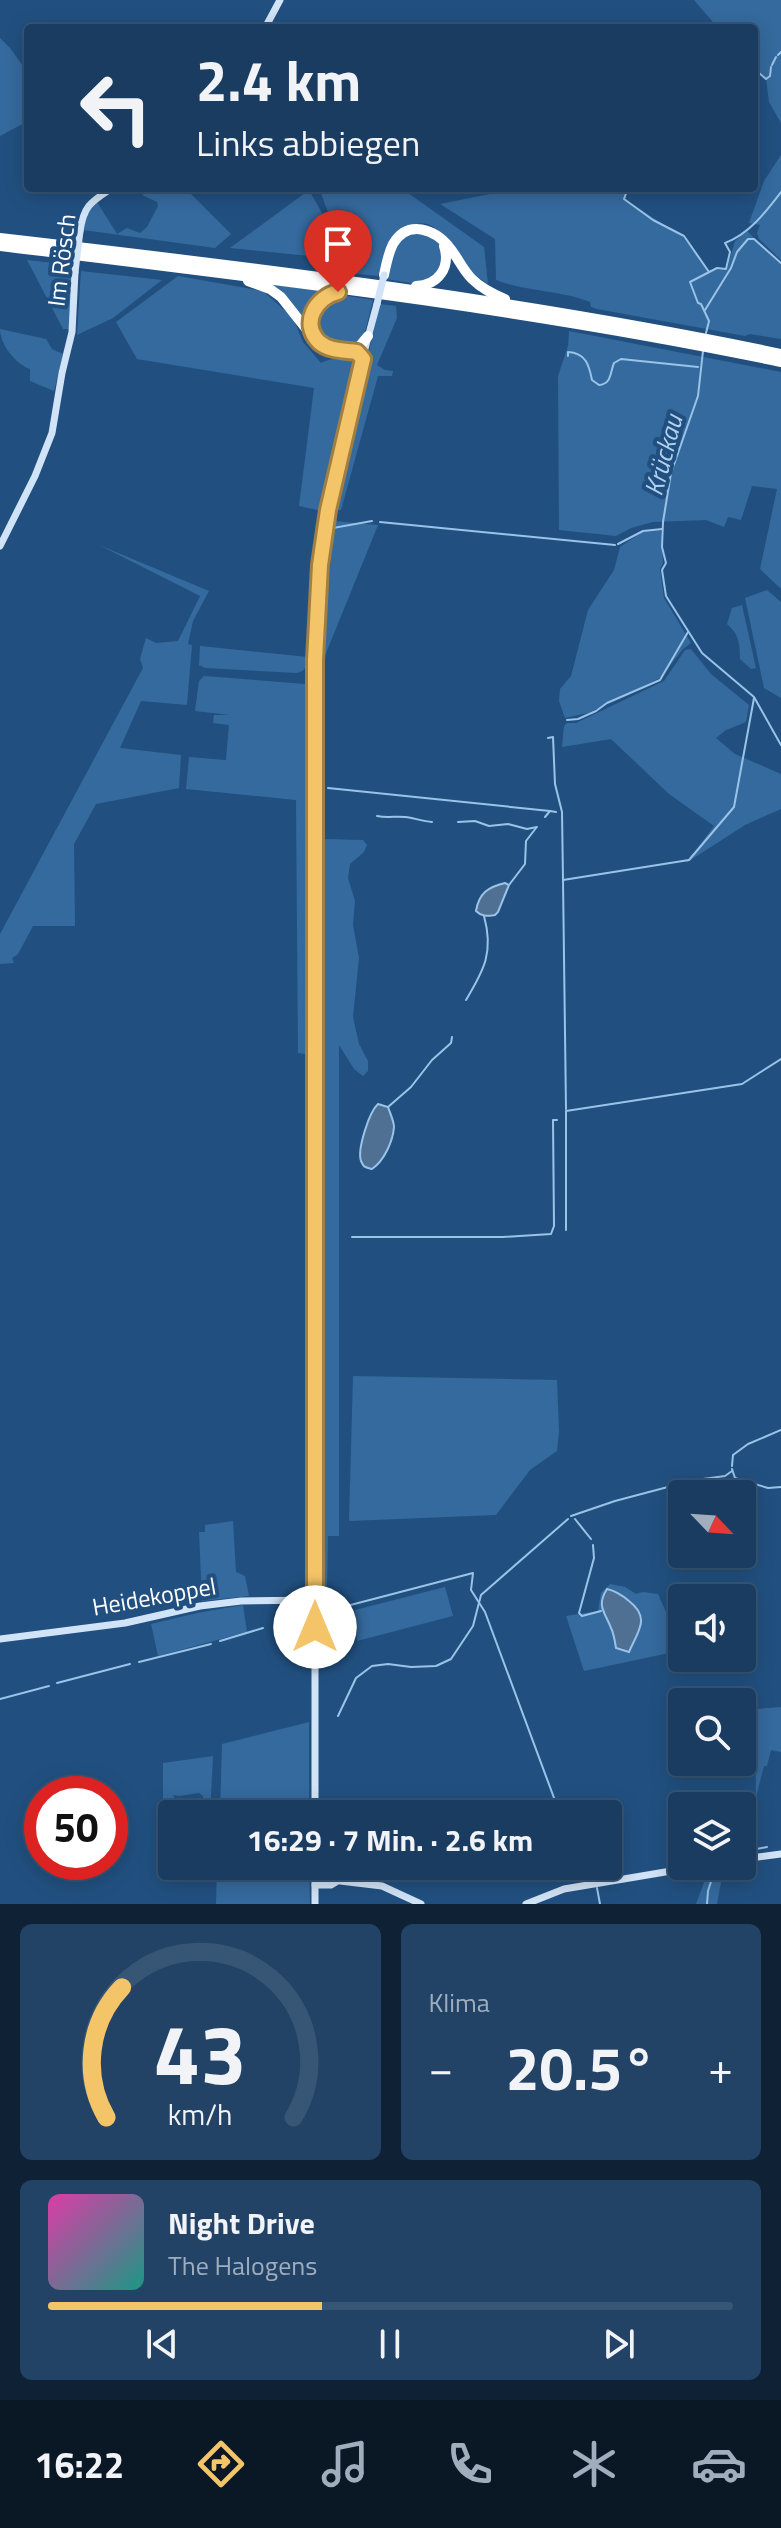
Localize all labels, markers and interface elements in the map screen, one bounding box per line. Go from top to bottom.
text: 2.4 km [196,38,361,123]
icon: left [64,56,168,160]
text: Links abbiegen [196,115,420,170]
pin [304,210,372,292]
street label: Im Rösch [37,212,85,308]
icon: arrive [316,222,360,266]
water label: Krückau [634,408,693,500]
north arrow [668,1480,756,1568]
map controls [668,1480,756,1880]
street label: Heidekoppel [89,1567,219,1625]
button: sound [668,1584,756,1672]
position arrow [273,1585,357,1669]
button: search [668,1688,756,1776]
speed limit sign: 50 [24,1776,128,1880]
button: layers [668,1792,756,1880]
text: 16:29 · 7 Min. · 2.6 km [247,1817,533,1863]
text: Klima [429,1983,490,2022]
text: 43 [154,1990,247,2116]
text: 20.5° [506,2022,656,2113]
text: − [429,2034,453,2101]
text: + [708,2034,733,2101]
text: km/h [168,2093,233,2136]
text: Night Drive [168,2200,315,2246]
text: The Halogens [168,2246,317,2285]
icon: previous [140,2322,184,2366]
icon: pause [368,2322,412,2366]
icon: next [597,2322,641,2366]
icon: directions [193,2436,249,2492]
icon: music [317,2436,373,2492]
icon: phone [442,2436,498,2492]
icon: climate [566,2436,622,2492]
icon: car [691,2436,747,2492]
text: 16:22 [34,2437,124,2492]

